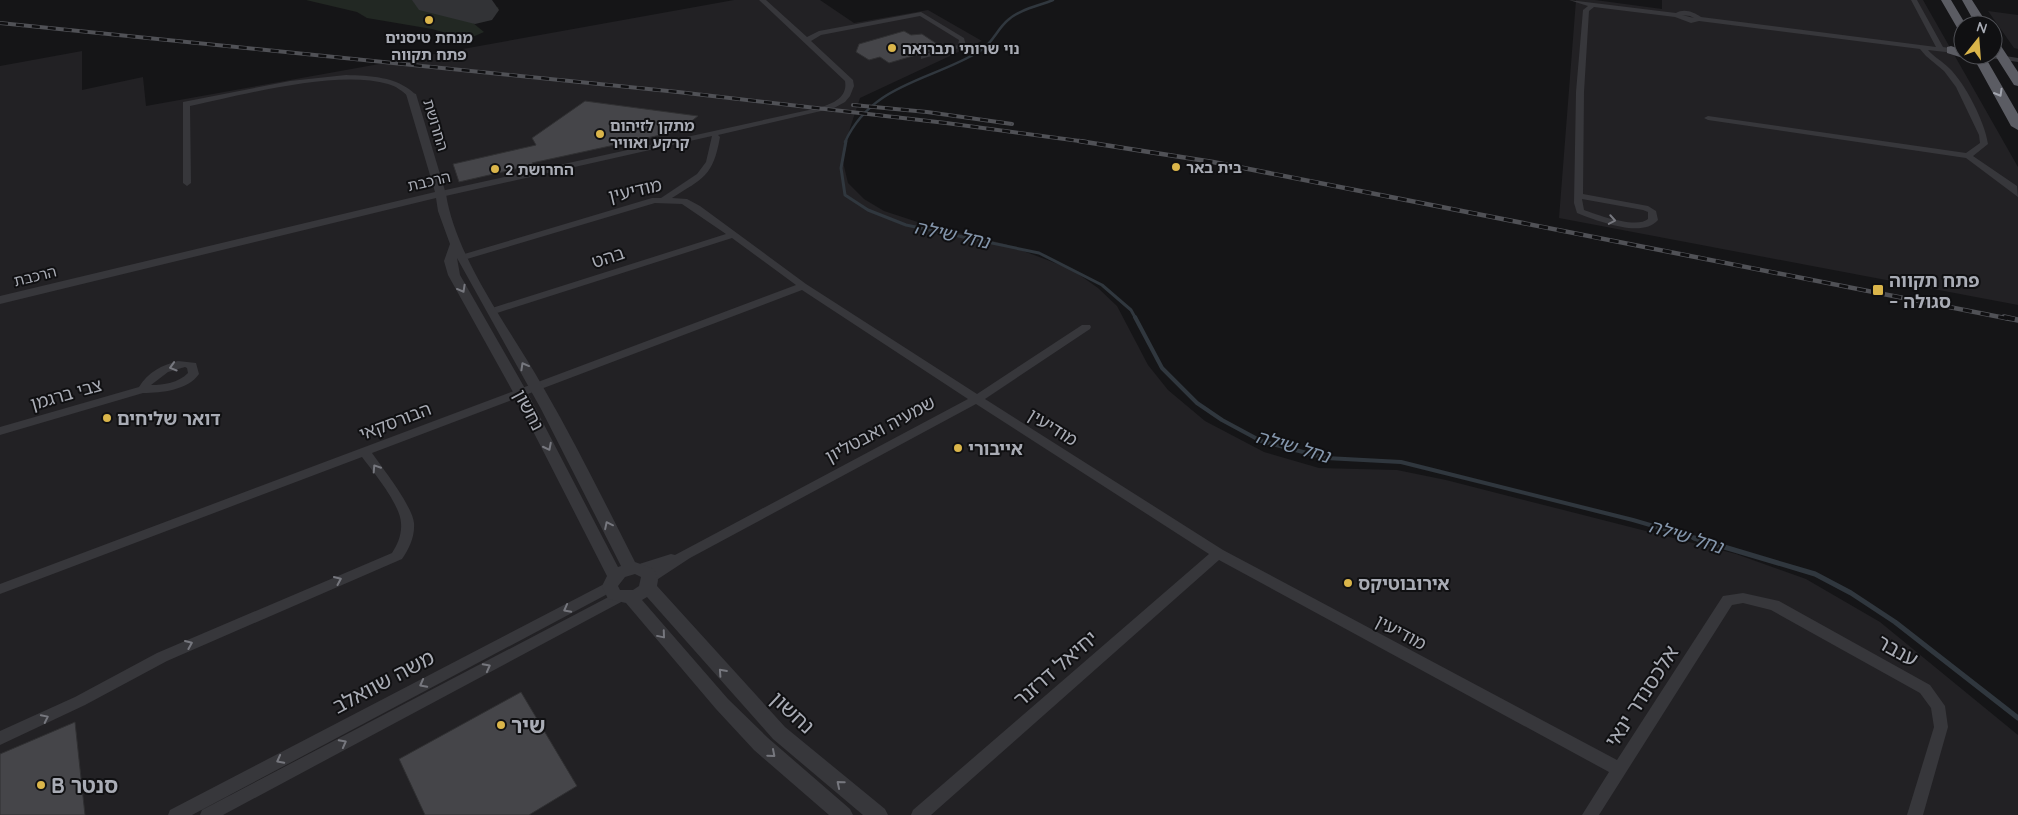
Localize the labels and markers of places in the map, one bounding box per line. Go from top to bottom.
marker: מנחת טיסנים פתח תקווה [423,14,435,26]
place label: מנחת טיסנים פתח תקווה [385,28,473,64]
place label: נוי שרותי תברואה [902,39,1020,58]
marker: נוי שרותי תברואה [886,42,898,54]
place label: מתקן לזיהום קרקע ואוויר [610,116,695,152]
marker: מתקן לזיהום קרקע ואוויר [594,128,606,140]
place label: בית באר [1186,158,1242,177]
place label: החרושת 2 [505,160,574,179]
marker: בית באר [1170,161,1182,173]
marker: החרושת 2 [489,163,501,175]
place label: פתח תקווה – סגולה [1889,269,1980,313]
marker: פתח תקווה – סגולה [1871,283,1885,297]
place label: דואר שליחים [117,407,221,430]
marker: דואר שליחים [101,412,113,424]
place label: אייבורי [968,437,1023,460]
marker: אייבורי [952,442,964,454]
place label: אירובוטיקס [1358,572,1449,595]
marker: אירובוטיקס [1342,577,1354,589]
place label: שיר [511,712,545,738]
marker: שיר [495,719,507,731]
place label: B סנטר [51,772,118,798]
marker: B סנטר [35,779,47,791]

